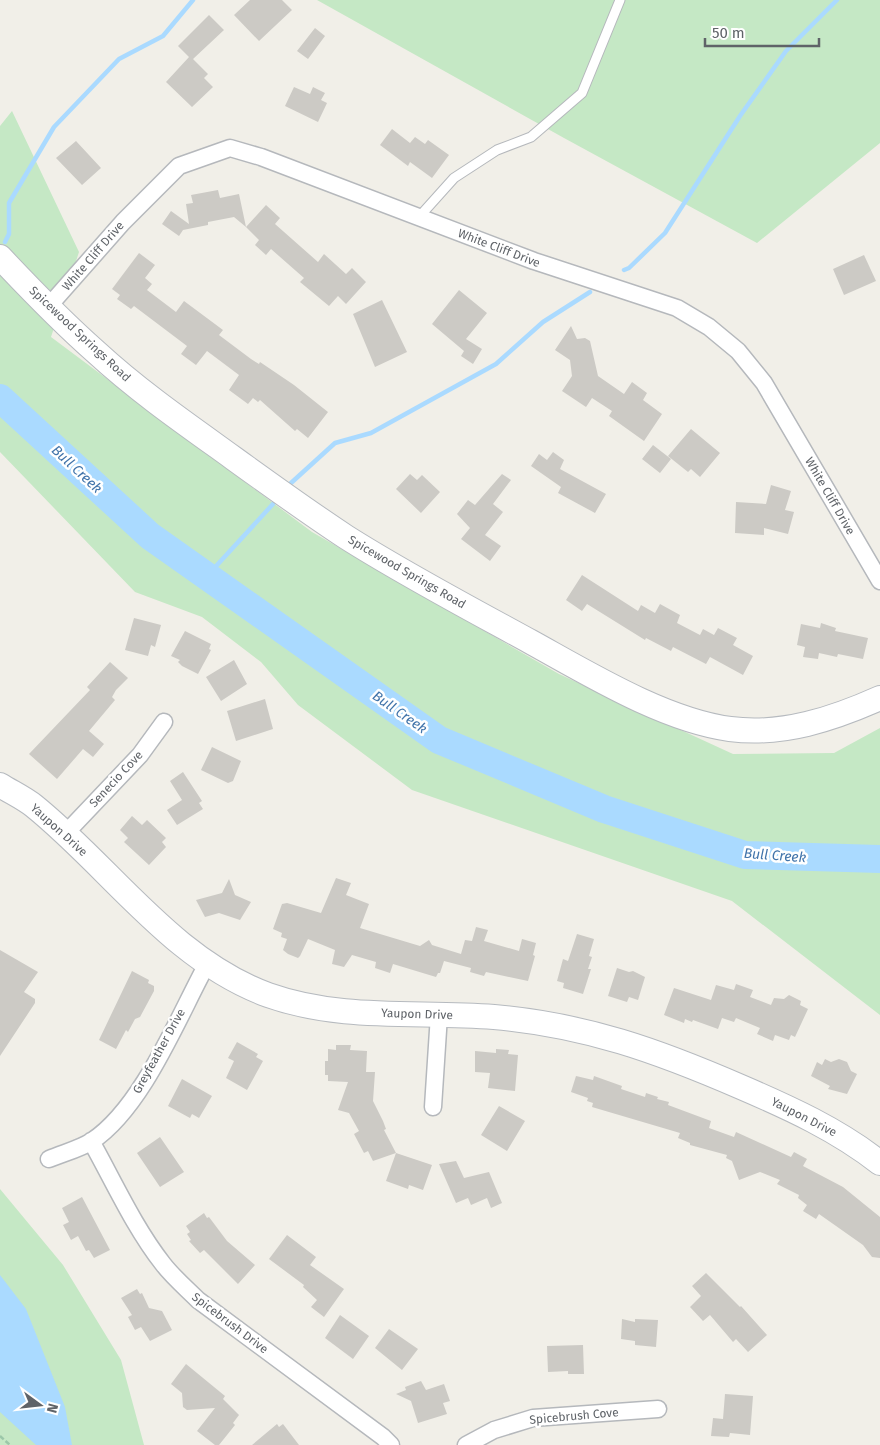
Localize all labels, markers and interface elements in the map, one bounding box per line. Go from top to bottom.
scale bar [705,15,819,47]
text: 50 m [712,24,745,42]
street label: White Cliff Drive [59,219,127,293]
street label: White Cliff Drive [456,226,542,270]
street label: Spicewood Springs Road [26,283,134,385]
water label: Bull Creek [48,442,106,497]
street label: White Cliff Drive [802,455,858,537]
street label: Spicewood Springs Road [346,533,468,611]
water label: Bull Creek [369,687,431,738]
street label: Senecio Cove [86,748,146,810]
street label: Yaupon Drive [28,801,90,859]
water label: Bull Creek [743,845,807,866]
street label: Greyfeather Drive [130,1006,188,1096]
street label: Yaupon Drive [381,1006,453,1022]
street label: Yaupon Drive [769,1094,839,1140]
street label: Spicebrush Drive [189,1290,271,1356]
north arrow [15,1380,65,1430]
text: N [43,1402,61,1415]
street label: Spicebrush Cove [529,1405,619,1427]

